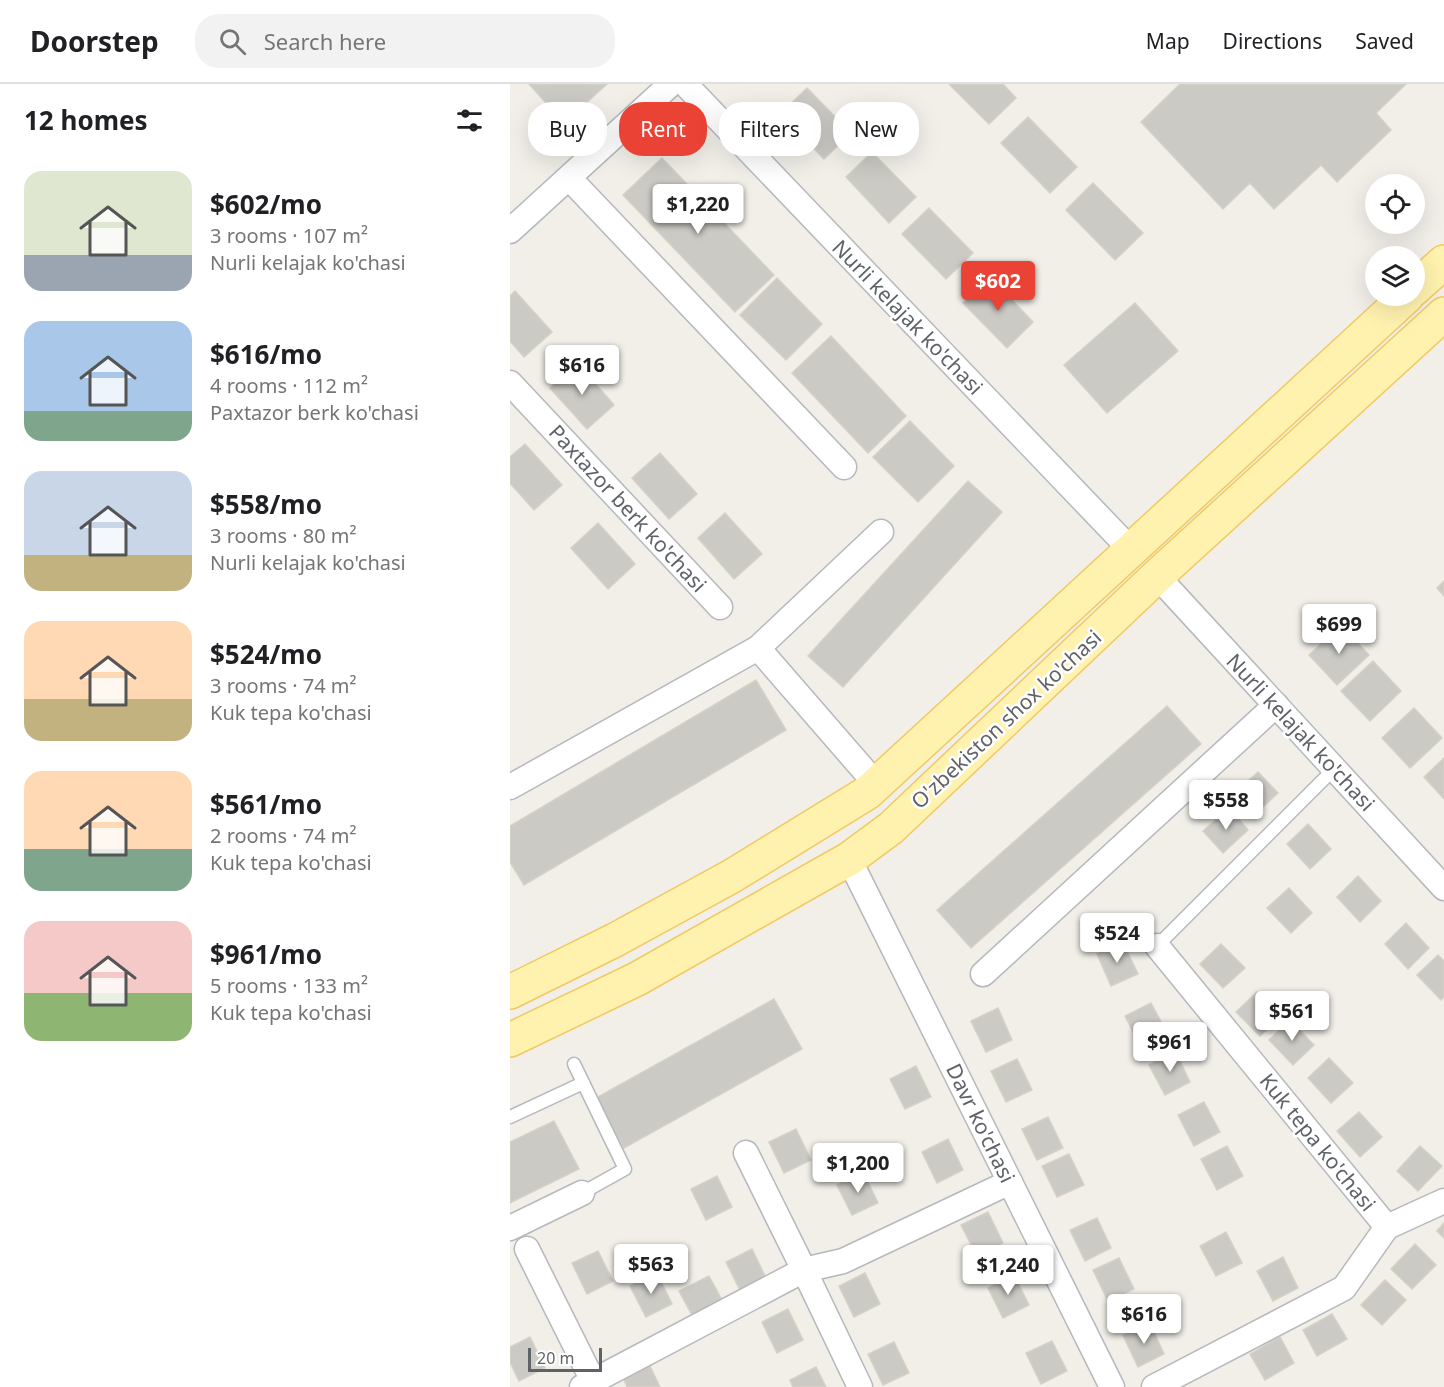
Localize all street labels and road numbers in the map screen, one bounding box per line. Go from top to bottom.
street label: Nurli kelajak ko'chasi [827,233,989,401]
street label: Paxtazor berk ko'chasi [543,418,713,598]
street label: O'zbekiston shox ko'chasi [905,623,1107,815]
street label: Nurli kelajak ko'chasi [1221,647,1381,817]
street label: Davr ko'chasi [940,1059,1022,1187]
street label: Kuk tepa ko'chasi [1254,1067,1382,1217]

